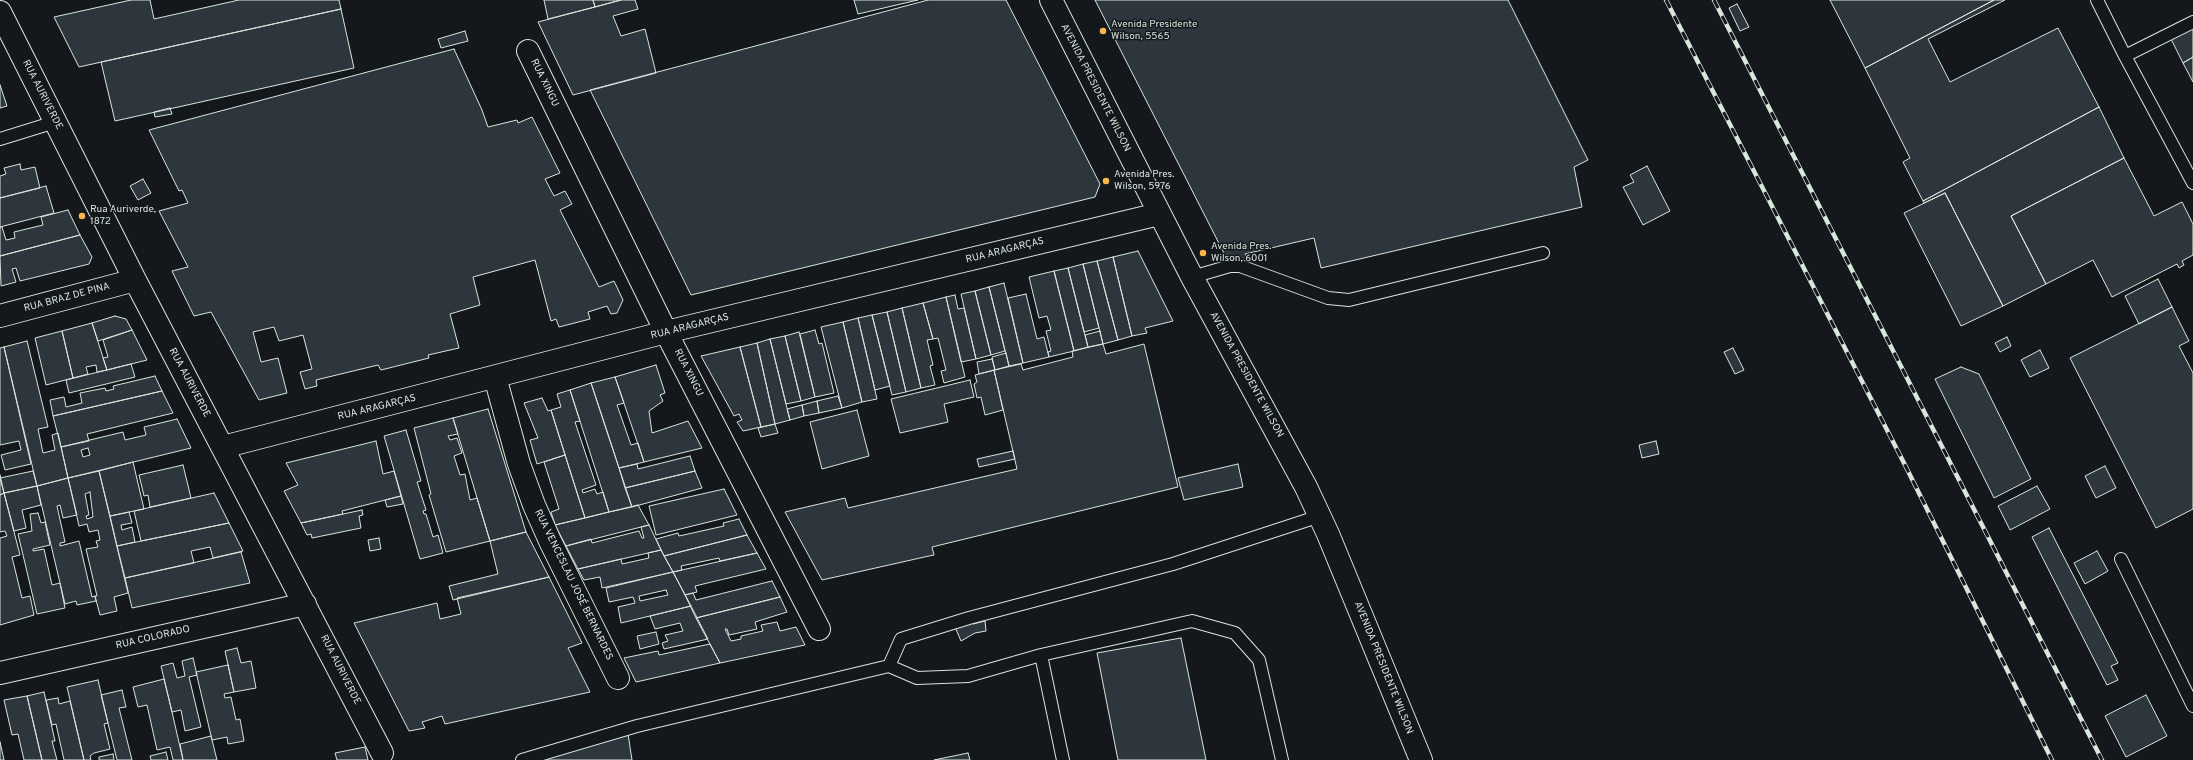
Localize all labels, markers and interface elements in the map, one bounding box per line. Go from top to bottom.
place label: Avenida Presidente Wilson, 5565 [1111,19,1197,42]
street label: AVENIDA PRESIDENTE WILSON [1057,22,1133,154]
marker: Avenida Presidente Wilson, 5565 [1098,26,1108,36]
street label: RUA XINGU [527,57,561,109]
street label: RUA AURIVERDE [19,58,65,132]
place label: Avenida Pres. Wilson, 5976 [1114,169,1174,192]
marker: Avenida Pres. Wilson, 5976 [1101,176,1111,186]
place label: Rua Auriverde, 1872 [90,204,156,228]
marker: Rua Auriverde, 1872 [77,211,87,221]
street label: RUA ARAGARÇAS [965,235,1045,267]
place label: Avenida Pres. Wilson, 6001 [1211,241,1271,264]
marker: Avenida Pres. Wilson, 6001 [1198,248,1208,258]
street label: RUA BRAZ DE PINA [23,281,111,315]
street label: AVENIDA PRESIDENTE WILSON [1206,310,1286,440]
street label: RUA ARAGARÇAS [650,311,730,343]
street label: RUA AURIVERDE [166,346,212,420]
street label: RUA XINGU [671,347,705,399]
street label: RUA ARAGARÇAS [337,392,417,424]
street label: RUA VENCESLAU JOSÉ BERNARDES [531,508,615,662]
street label: AVENIDA PRESIDENTE WILSON [1351,600,1415,736]
street label: RUA COLORADO [115,624,191,652]
street label: RUA AURIVERDE [317,633,363,707]

